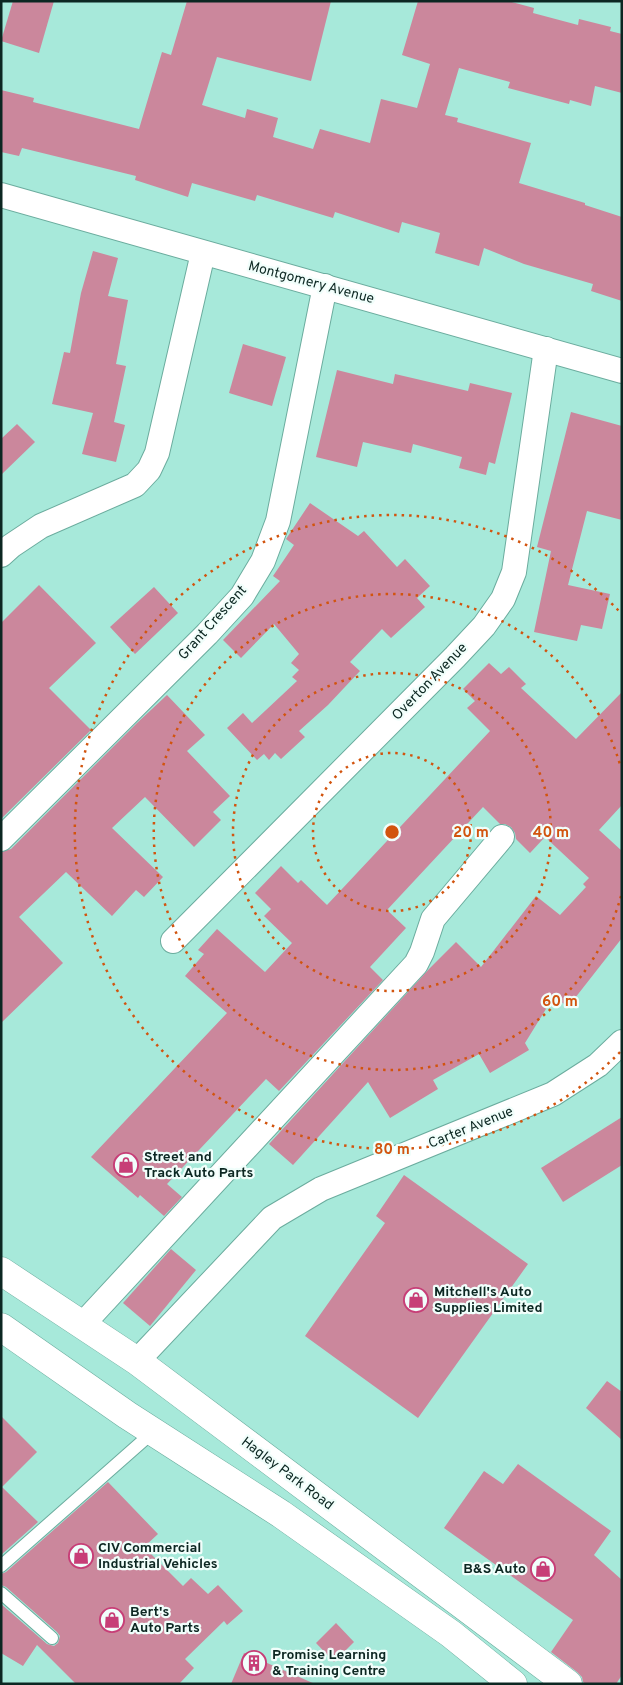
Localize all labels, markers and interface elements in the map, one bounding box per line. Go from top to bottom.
street label: Montgomery Avenue [246,258,376,308]
street label: Grant Crescent [175,582,251,664]
street label: Overton Avenue [389,640,471,724]
centre of rings [383,823,401,841]
text: 20 m [453,824,489,843]
text: 40 m [533,824,569,843]
text: 60 m [542,993,578,1012]
street label: Carter Avenue [426,1103,516,1153]
text: 80 m [374,1141,410,1160]
place label: Street and Track Auto Parts [144,1149,253,1182]
shop icon: Street and Track Auto Parts [113,1152,139,1178]
place label: Mitchell's Auto Supplies Limited [434,1284,543,1317]
shop icon: Mitchell's Auto Supplies Limited [403,1287,429,1313]
street label: Hagley Park Road [238,1434,336,1514]
place label: CIV Commercial Industrial Vehicles [98,1540,218,1573]
shop icon: CIV Commercial Industrial Vehicles [68,1543,94,1569]
shop icon: B&S Auto [530,1556,556,1582]
place label: B&S Auto [463,1561,526,1578]
place label: Bert's Auto Parts [130,1604,200,1637]
shop icon: Bert's Auto Parts [99,1607,125,1633]
place label: Promise Learning & Training Centre [272,1647,386,1680]
building icon: Promise Learning & Training Centre [241,1650,267,1676]

